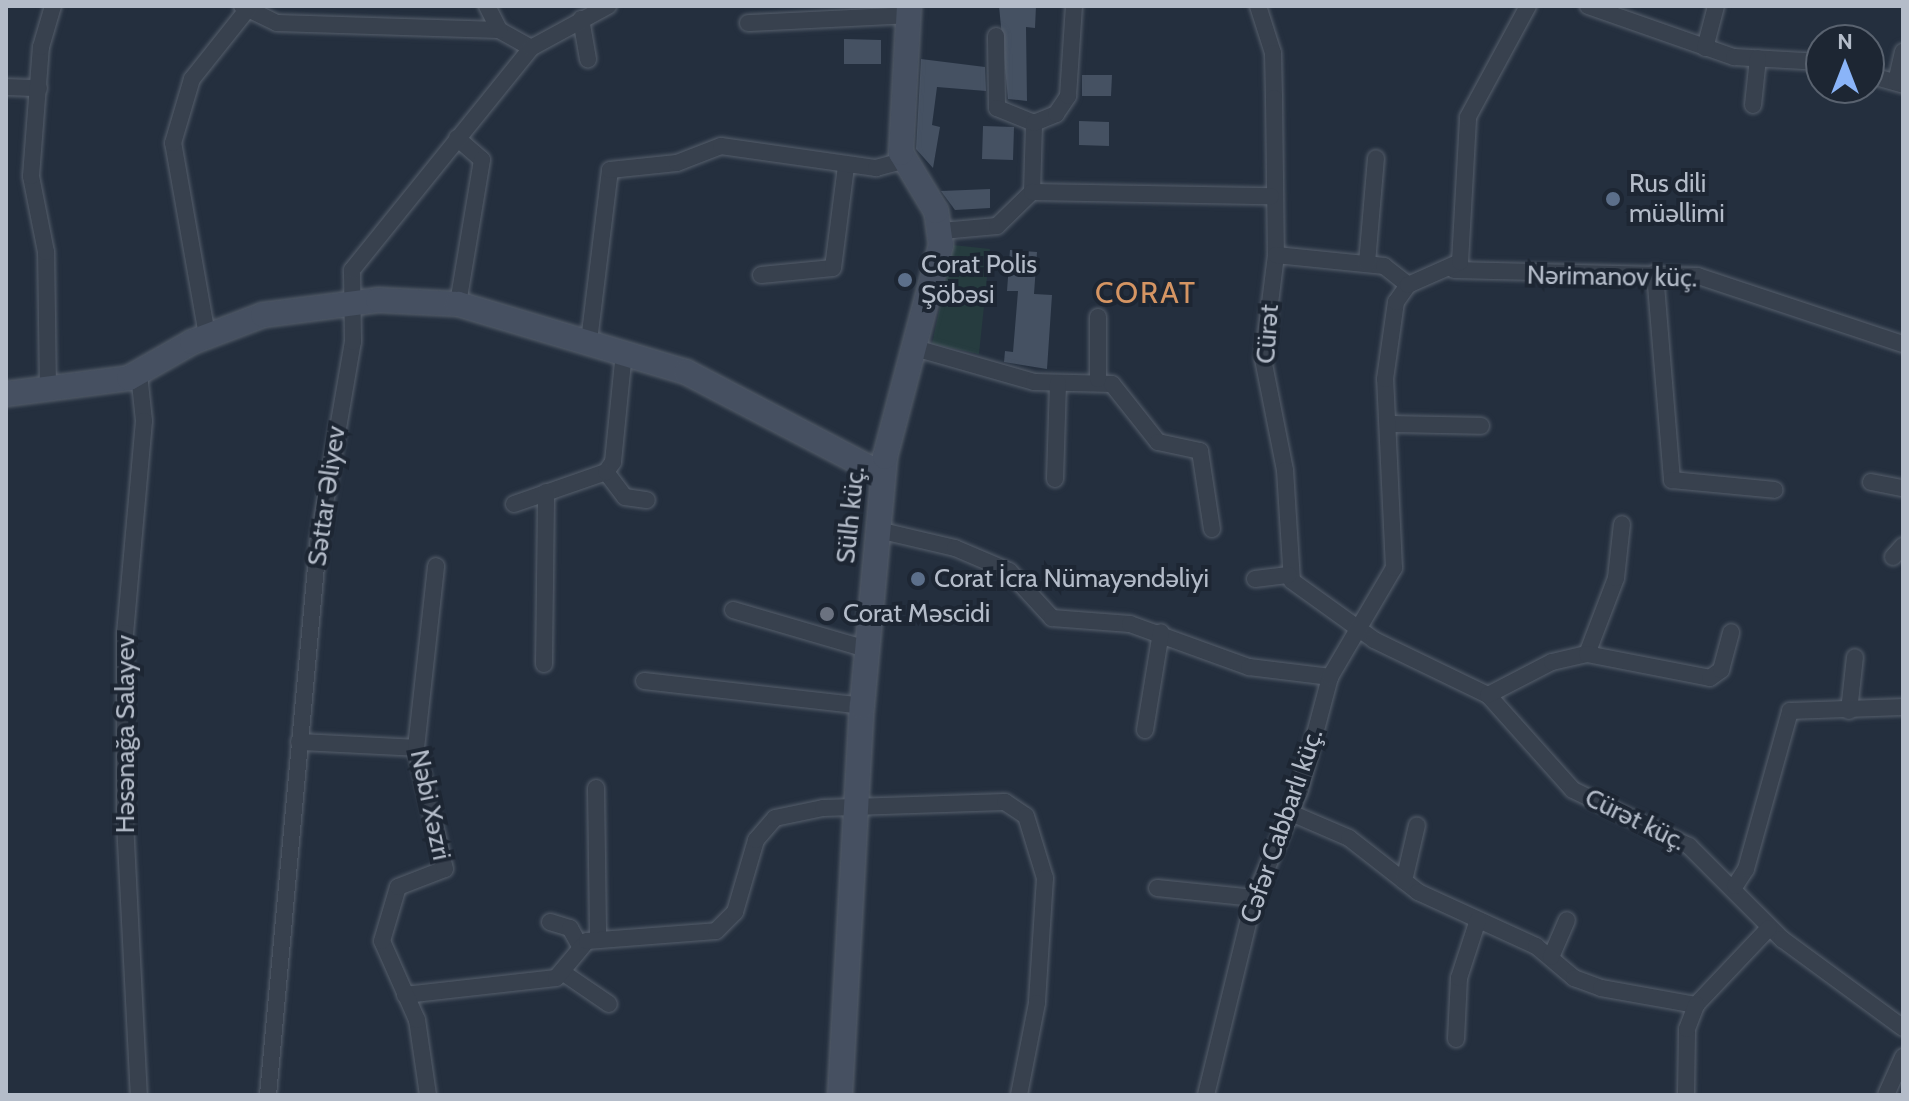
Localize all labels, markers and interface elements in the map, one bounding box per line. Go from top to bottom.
north arrow [1805,24,1885,104]
text: N [1837,28,1853,55]
place label: Rus dili müəllimi [1629,168,1725,230]
marker: Rus dili müəllimi [1604,190,1622,208]
place label: Corat Polis Şöbəsi [921,249,1037,310]
street label: Nərimanov küç. [1527,260,1697,294]
marker: Corat Polis Şöbəsi [896,271,914,289]
district label: CORAT [1095,275,1197,311]
street label: Cürət [1250,303,1286,365]
street label: Səttar Əliyev [302,424,352,568]
street label: Sülh küç. [830,465,872,565]
place label: Corat İcra Nümayəndəliyi [934,563,1209,595]
marker: Corat İcra Nümayəndəliyi [909,570,927,588]
place label: Corat Məscidi [843,598,990,630]
marker: Corat Məscidi [818,605,836,623]
street label: Həsənağa Salayev [110,635,142,833]
street label: Cəfər Cabbarlı küç. [1234,725,1330,927]
street label: Nəbi Xəzri [403,747,457,863]
street label: Cürət küç. [1580,782,1690,858]

